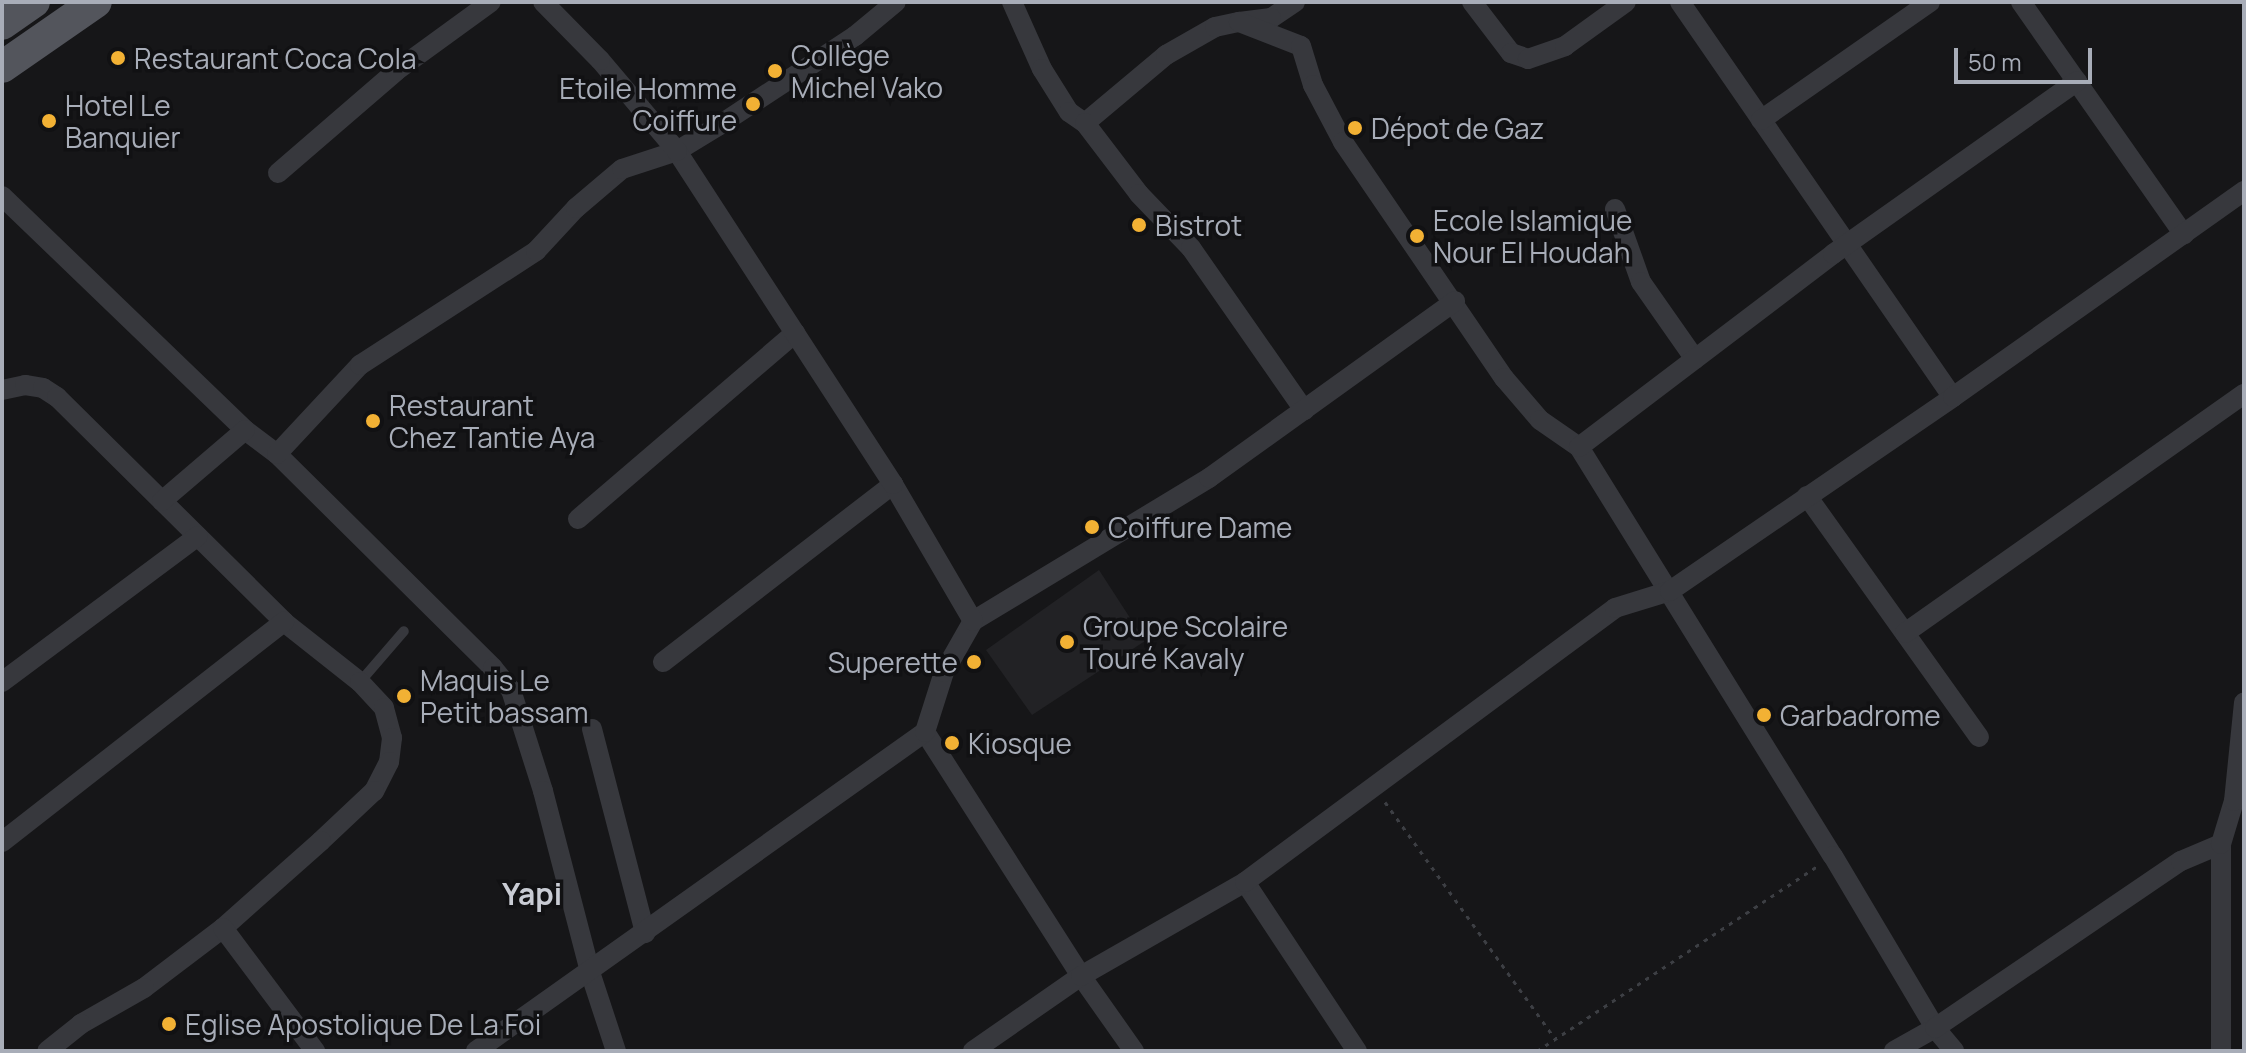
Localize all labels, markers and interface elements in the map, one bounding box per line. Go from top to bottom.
scale bar [1958,32,2096,82]
place label: Collège Michel Vako [791,38,943,104]
place label: Restaurant Coca Cola [134,41,416,75]
text: 50 m [1968,45,2022,78]
marker: Restaurant Coca Cola [109,49,127,67]
marker: Collège Michel Vako [766,62,784,80]
place label: Etoile Homme Coiffure [559,71,737,137]
place label: Hotel Le Banquier [65,88,181,154]
marker: Etoile Homme Coiffure [744,95,762,113]
place label: Dépot de Gaz [1371,111,1544,145]
marker: Hotel Le Banquier [40,112,58,130]
marker: Dépot de Gaz [1346,119,1364,137]
place label: Ecole Islamique Nour El Houdah [1433,203,1632,269]
place label: Bistrot [1155,208,1242,242]
marker: Bistrot [1130,216,1148,234]
marker: Ecole Islamique Nour El Houdah [1408,227,1426,245]
place label: Restaurant Chez Tantie Aya [389,388,595,454]
marker: Restaurant Chez Tantie Aya [364,412,382,430]
place label: Coiffure Dame [1108,510,1292,544]
marker: Coiffure Dame [1083,518,1101,536]
place label: Groupe Scolaire Touré Kavaly [1083,609,1288,675]
marker: Groupe Scolaire Touré Kavaly [1058,633,1076,651]
place label: Superette [828,645,958,679]
marker: Superette [965,653,983,671]
place label: Maquis Le Petit bassam [420,663,589,729]
marker: Maquis Le Petit bassam [395,687,413,705]
place label: Garbadrome [1780,698,1941,732]
marker: Garbadrome [1755,706,1773,724]
place label: Kiosque [968,726,1072,760]
marker: Kiosque [943,734,961,752]
district label: Yapi [502,876,562,912]
place label: Eglise Apostolique De La Foi [185,1007,541,1041]
marker: Eglise Apostolique De La Foi [160,1015,178,1033]

